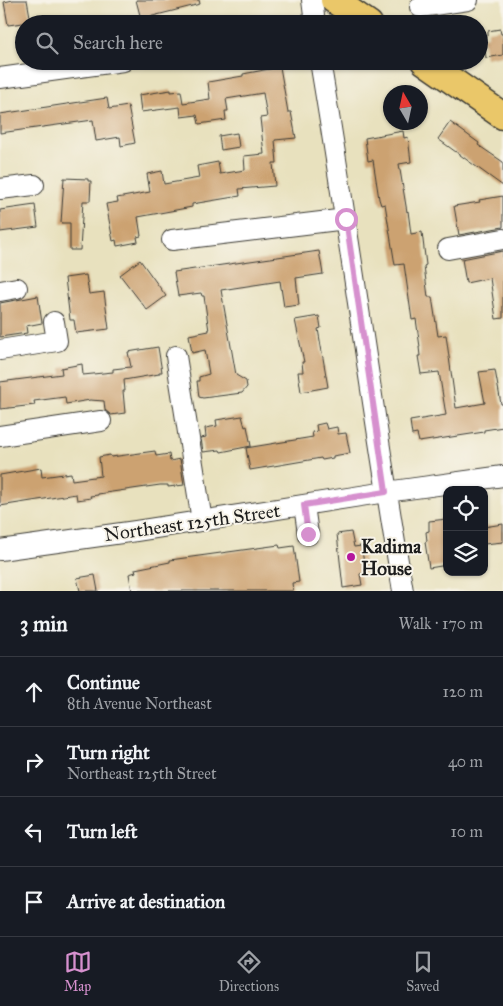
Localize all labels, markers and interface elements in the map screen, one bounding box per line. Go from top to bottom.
search box [15,15,488,70]
icon: search [33,29,61,57]
text: Search here [73,31,163,54]
north arrow [383,85,428,130]
route start [335,208,358,231]
map controls [443,486,488,576]
button: locate [443,486,488,531]
street label: Northeast 125th Street [103,499,282,546]
route end [297,523,320,546]
button: layers [443,531,488,576]
place label: Kadima House [361,535,422,580]
marker: Kadima House [345,551,357,563]
text: 3 min [20,611,68,637]
text: Walk · 170 m [399,614,483,633]
text: Continue [67,671,140,694]
icon: ahead [20,678,48,706]
text: 120 m [443,682,483,701]
text: 8th Avenue Northeast [67,694,212,713]
text: Turn right [67,741,150,764]
icon: right [20,748,48,776]
text: 40 m [448,752,483,771]
text: Northeast 125th Street [67,764,217,783]
icon: left [20,818,48,846]
text: Turn left [67,820,137,843]
text: 10 m [451,822,483,841]
icon: arrive [20,888,48,916]
text: Arrive at destination [67,890,225,913]
tab: Map [64,948,92,995]
tab: Directions [219,948,279,995]
tab: Saved [406,948,439,995]

